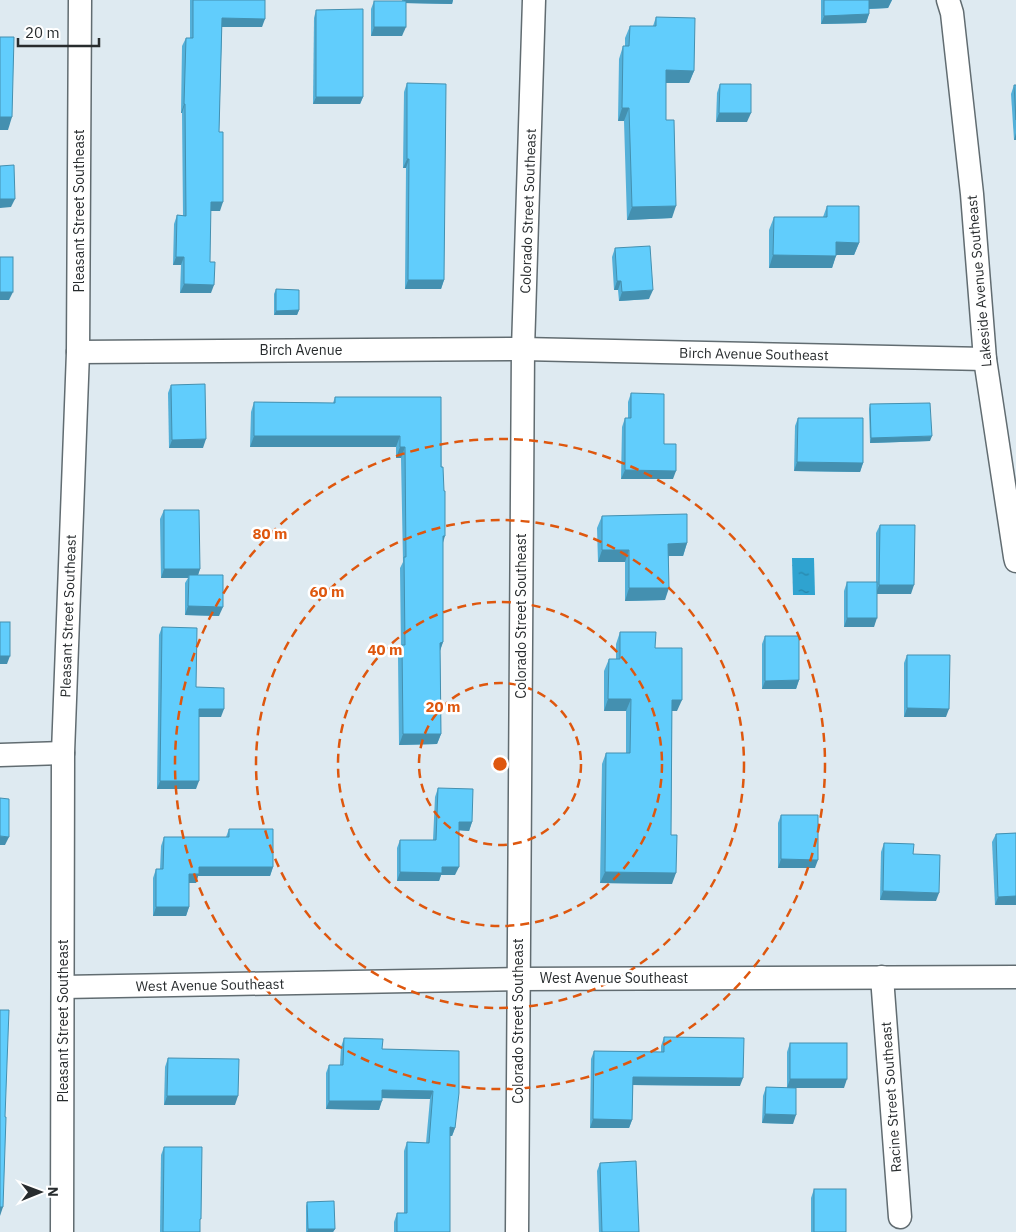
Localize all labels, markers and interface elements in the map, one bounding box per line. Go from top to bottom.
scale bar [18,15,99,47]
text: 20 m [25,23,60,42]
street label: Colorado Street Southeast [516,128,540,294]
street label: Pleasant Street Southeast [70,129,88,293]
street label: Lakeside Avenue Southeast [963,194,995,368]
street label: Birch Avenue [260,341,343,359]
street label: Birch Avenue Southeast [679,344,829,364]
text: 80 m [253,524,287,543]
street label: Colorado Street Southeast [512,533,530,699]
street label: Pleasant Street Southeast [56,534,80,698]
text: 60 m [310,582,344,601]
text: 40 m [368,640,402,659]
text: 20 m [426,697,460,716]
centre of rings [491,755,509,773]
street label: Colorado Street Southeast [509,938,527,1104]
street label: Pleasant Street Southeast [54,939,72,1103]
street label: West Avenue Southeast [540,969,688,987]
street label: West Avenue Southeast [136,975,284,995]
street label: Racine Street Southeast [877,1021,905,1173]
north arrow [15,1167,65,1217]
text: N [44,1187,62,1197]

